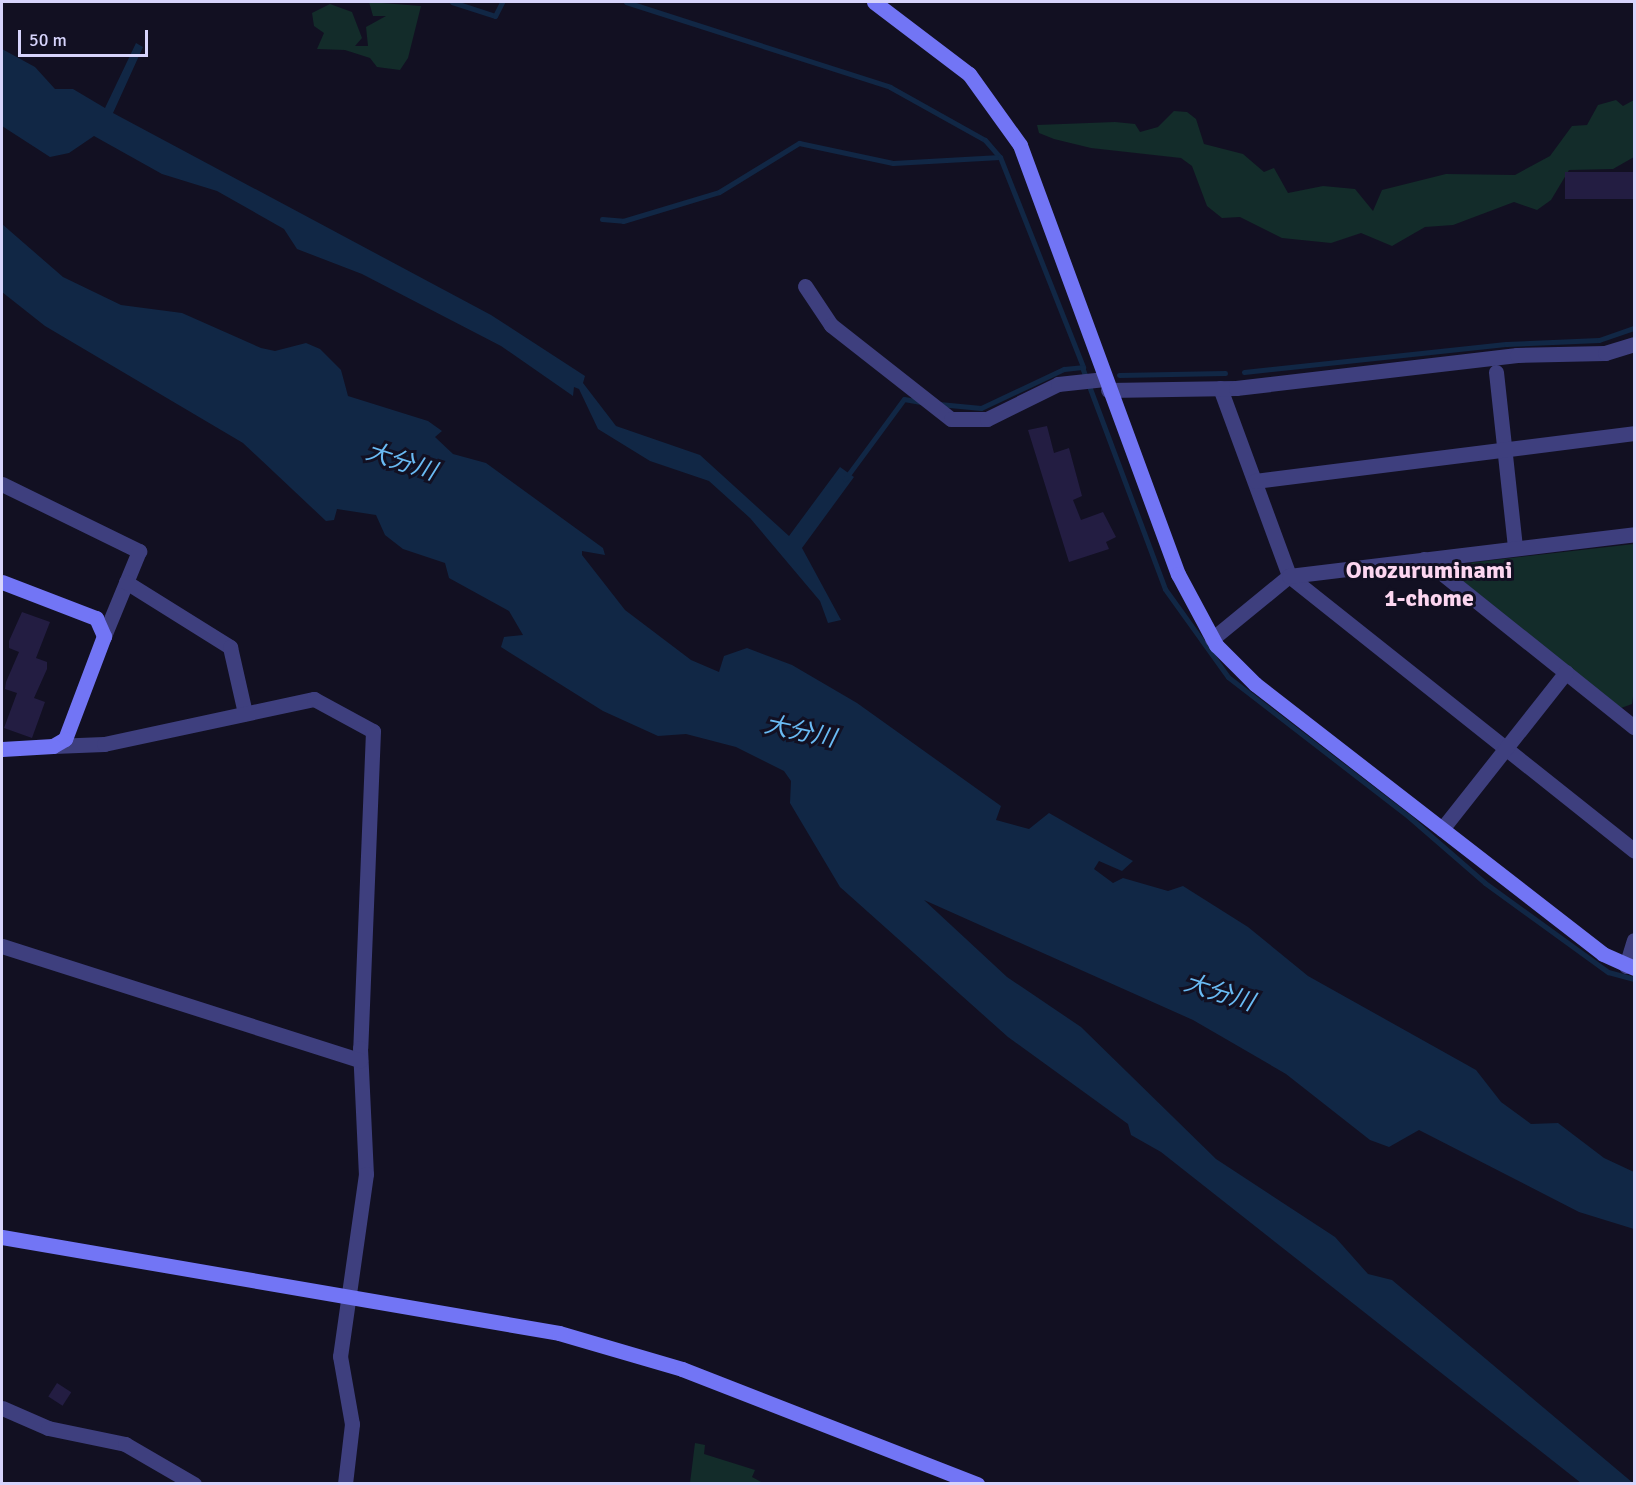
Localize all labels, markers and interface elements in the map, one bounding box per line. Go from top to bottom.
scale bar [21,18,152,56]
text: 50 m [29,29,67,51]
water label: 大分川 [362,437,440,487]
district label: Onozuruminami 1-chome [1346,557,1512,613]
water label: 大分川 [762,710,838,754]
water label: 大分川 [1180,969,1258,1017]

